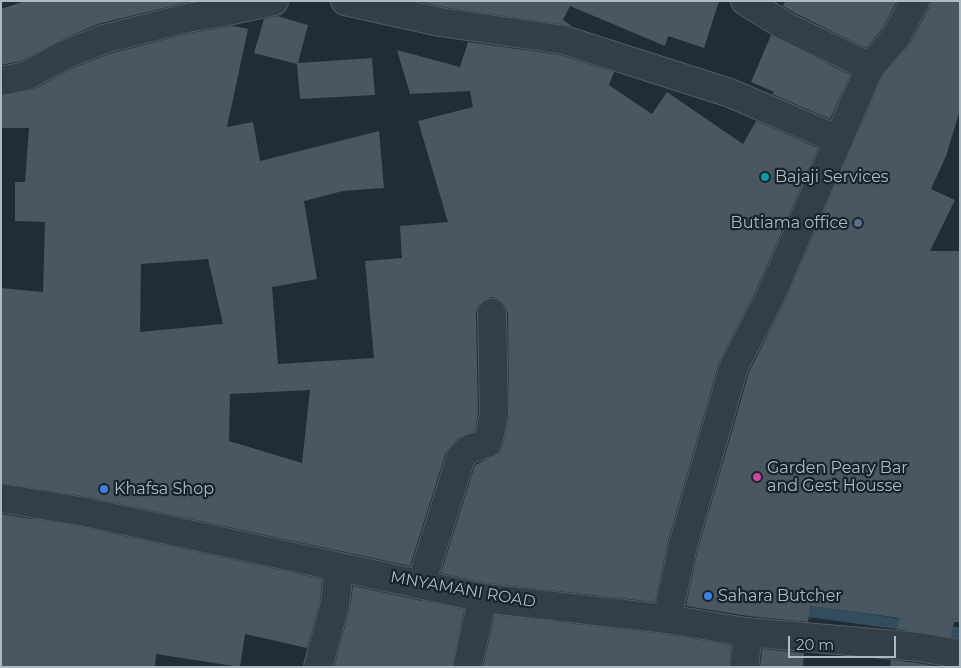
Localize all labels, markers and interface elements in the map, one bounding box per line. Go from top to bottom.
place label: Bajaji Services [775,167,889,187]
marker: Bajaji Services [759,171,771,183]
place label: Butiama office [731,213,848,233]
marker: Butiama office [852,217,864,229]
place label: Garden Peary Bar and Gest Housse [767,458,908,496]
marker: Garden Peary Bar and Gest Housse [751,471,763,483]
place label: Khafsa Shop [114,479,214,499]
marker: Khafsa Shop [98,483,110,495]
street label: MNYAMANI ROAD [389,568,537,612]
place label: Sahara Butcher [718,586,842,606]
marker: Sahara Butcher [702,590,714,602]
scale bar [791,626,898,658]
text: 20 m [796,635,834,654]

